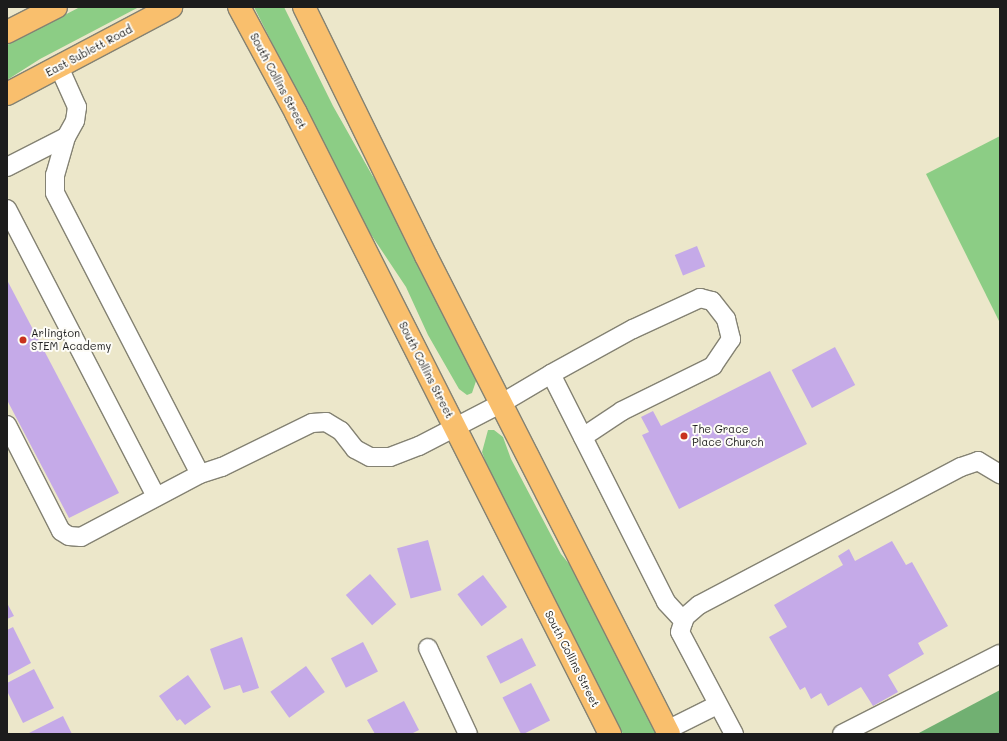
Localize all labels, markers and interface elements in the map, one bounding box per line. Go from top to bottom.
street label: East Sublett Road [43,23,135,79]
street label: South Collins Street [247,31,309,131]
street label: South Collins Street [396,320,456,420]
place label: Arlington STEM Academy [31,327,111,353]
marker: Arlington STEM Academy [18,335,28,345]
place label: The Grace Place Church [692,423,763,449]
marker: The Grace Place Church [679,431,689,441]
street label: South Collins Street [542,609,602,709]

